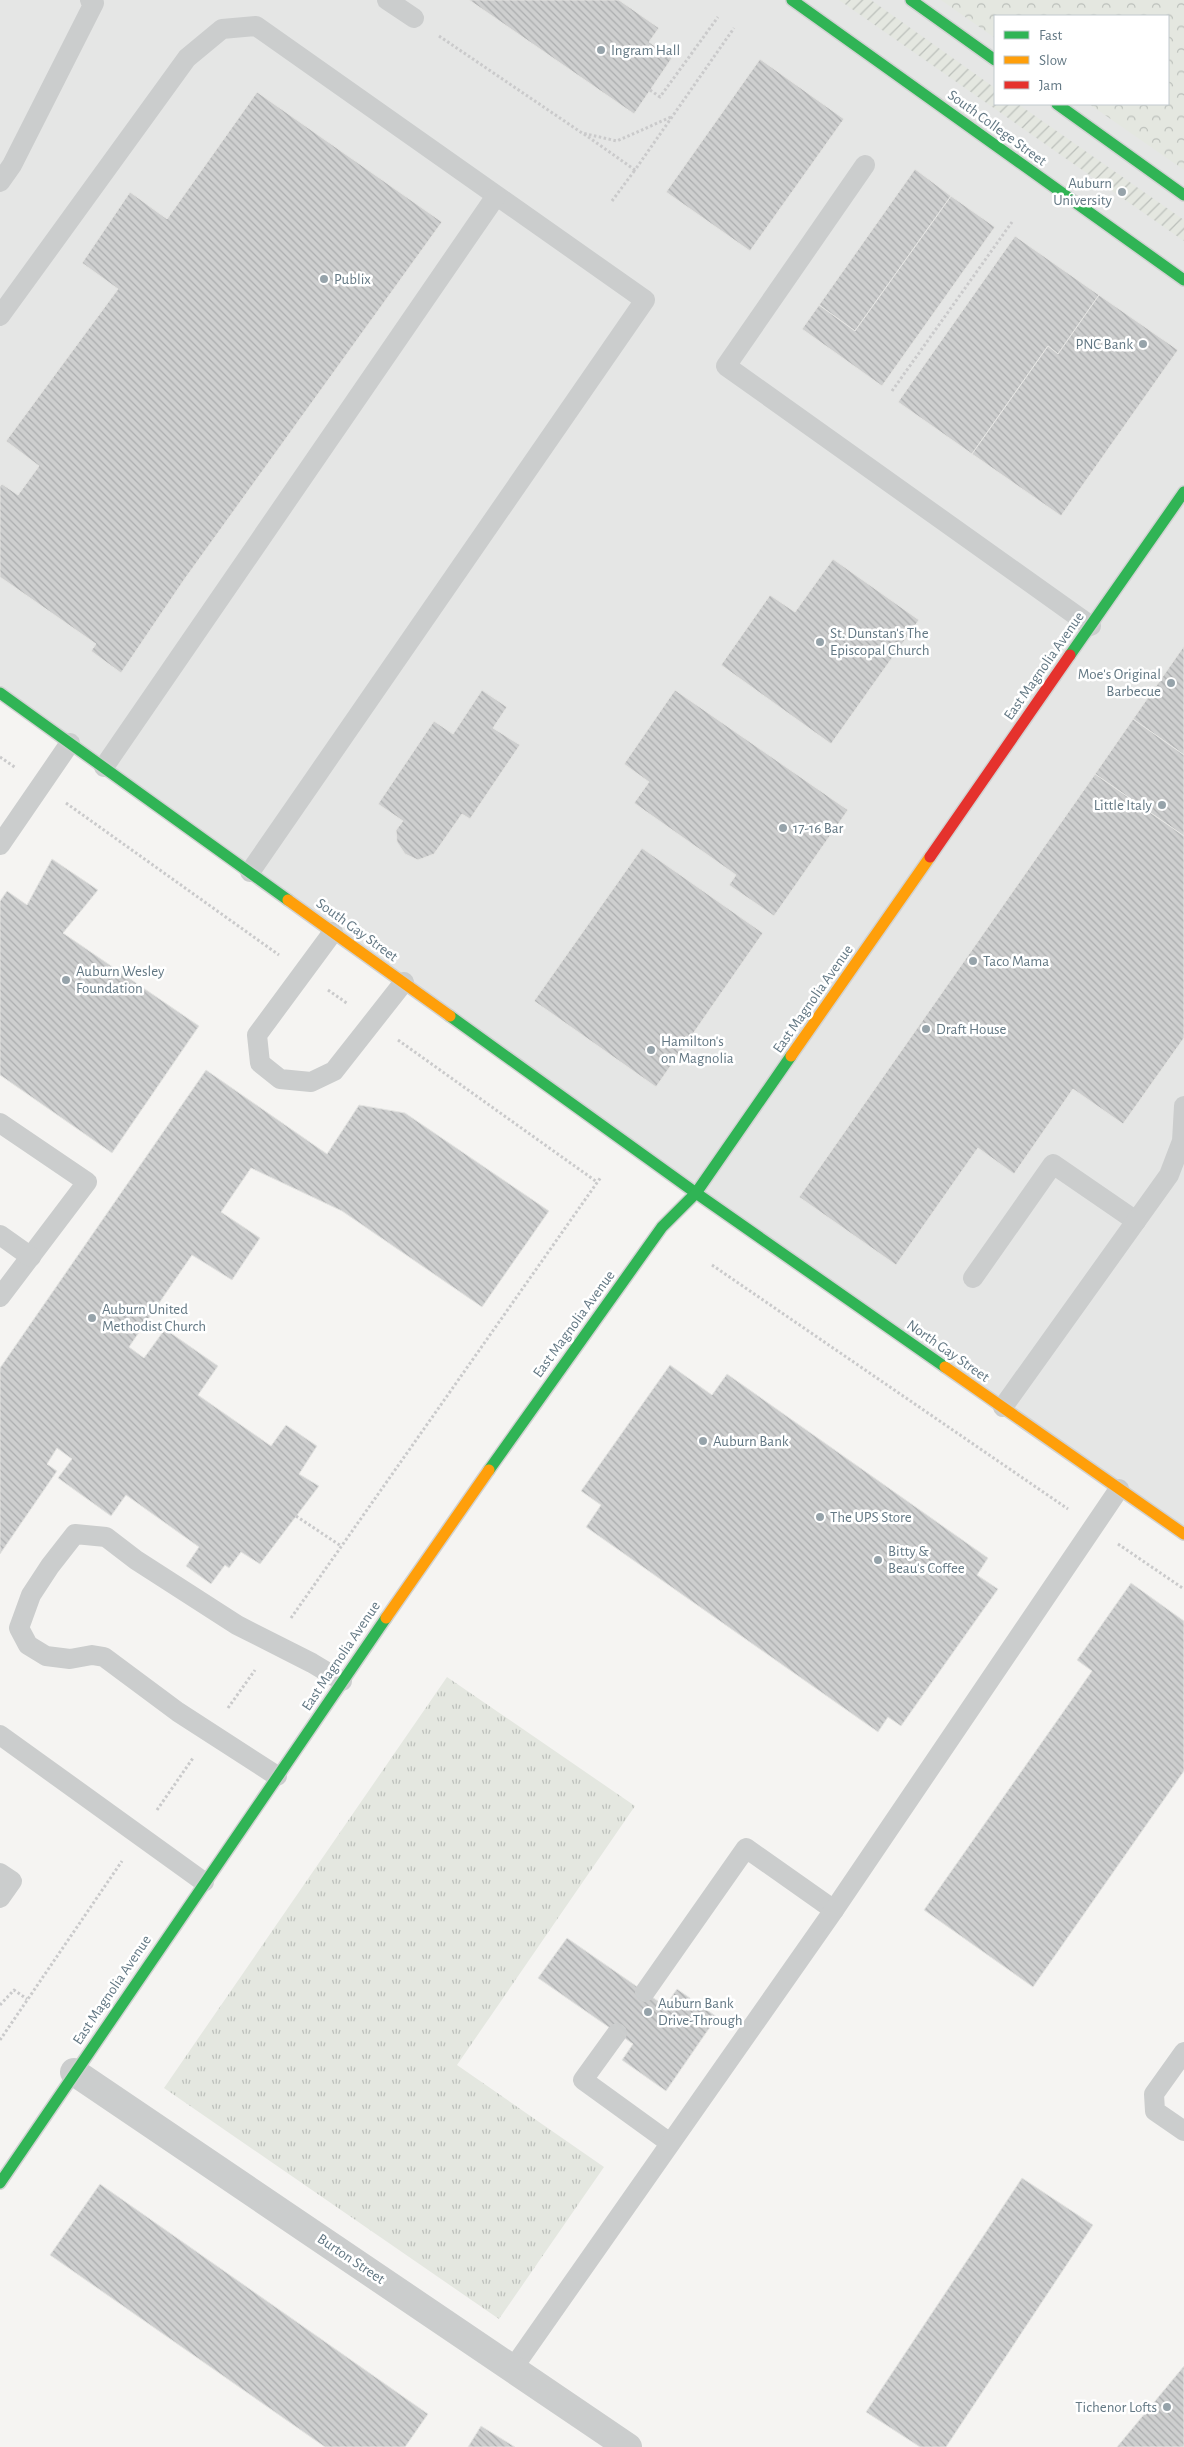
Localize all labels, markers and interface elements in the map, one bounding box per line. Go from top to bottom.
legend [994,15,1169,105]
text: Fast [1039,28,1063,43]
place label: Ingram Hall [611,43,680,58]
marker: Ingram Hall [595,44,607,56]
text: Slow [1039,53,1067,68]
text: Jam [1039,78,1062,93]
street label: South College Street [945,87,1049,169]
place label: Auburn University [1053,176,1113,208]
marker: Auburn University [1116,186,1128,198]
place label: Publix [334,272,371,287]
marker: Publix [318,273,330,285]
place label: PNC Bank [1076,337,1133,352]
marker: PNC Bank [1137,338,1149,350]
street label: East Magnolia Avenue [1001,609,1087,723]
place label: St. Dunstan's The Episcopal Church [830,626,929,658]
marker: St. Dunstan's The Episcopal Church [814,636,826,648]
place label: Moe's Original Barbecue [1078,667,1161,699]
marker: Moe's Original Barbecue [1165,677,1177,689]
place label: Little Italy [1094,798,1153,813]
marker: Little Italy [1156,799,1168,811]
place label: 17-16 Bar [793,821,844,836]
marker: 17-16 Bar [777,822,789,834]
street label: South Gay Street [313,896,401,965]
street label: East Magnolia Avenue [770,942,856,1056]
place label: Taco Mama [983,954,1049,969]
marker: Taco Mama [967,955,979,967]
place label: Auburn Wesley Foundation [76,964,165,996]
marker: Auburn Wesley Foundation [60,974,72,986]
place label: Draft House [936,1022,1007,1037]
marker: Draft House [920,1023,932,1035]
place label: Hamilton's on Magnolia [661,1034,734,1066]
marker: Hamilton's on Magnolia [645,1044,657,1056]
street label: East Magnolia Avenue [530,1268,618,1380]
place label: Auburn United Methodist Church [102,1302,206,1334]
marker: Auburn United Methodist Church [86,1312,98,1324]
street label: North Gay Street [904,1317,992,1385]
place label: Auburn Bank [713,1434,789,1449]
marker: Auburn Bank [697,1435,709,1447]
place label: The UPS Store [830,1510,912,1525]
marker: The UPS Store [814,1511,826,1523]
place label: Bitty & Beau's Coffee [888,1544,965,1576]
marker: Bitty & Beau's Coffee [872,1554,884,1566]
street label: East Magnolia Avenue [299,1599,383,1713]
street label: East Magnolia Avenue [70,1933,154,2047]
place label: Auburn Bank Drive-Through [658,1996,743,2028]
marker: Auburn Bank Drive-Through [642,2006,654,2018]
street label: Burton Street [315,2231,388,2287]
place label: Tichenor Lofts [1075,2400,1157,2415]
marker: Tichenor Lofts [1161,2401,1173,2413]

